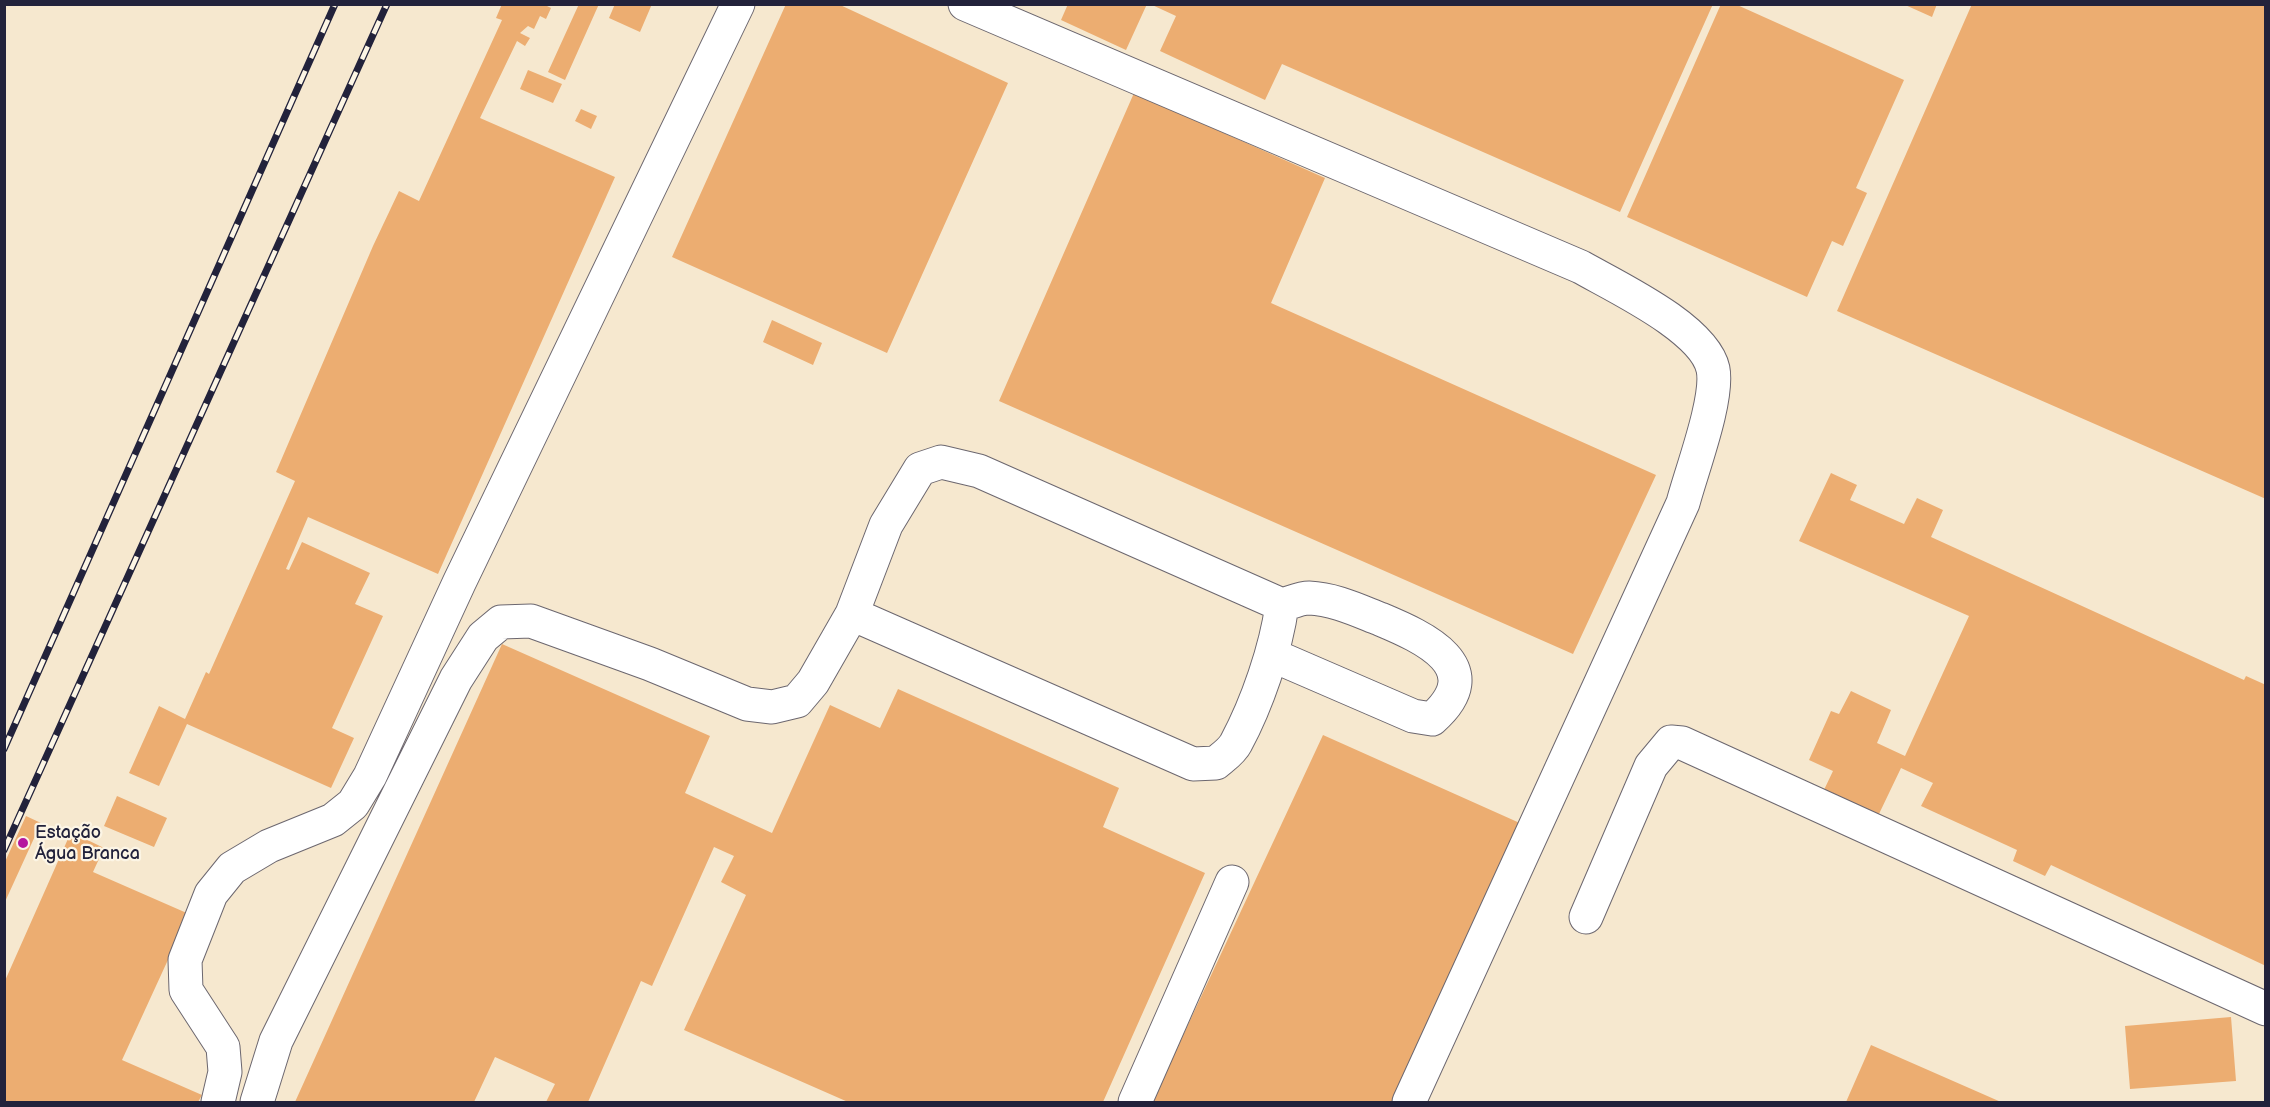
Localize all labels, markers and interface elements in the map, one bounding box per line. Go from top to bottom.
place label: Estação Água Branca [35,822,140,864]
marker: Estação Água Branca [16,836,30,850]

